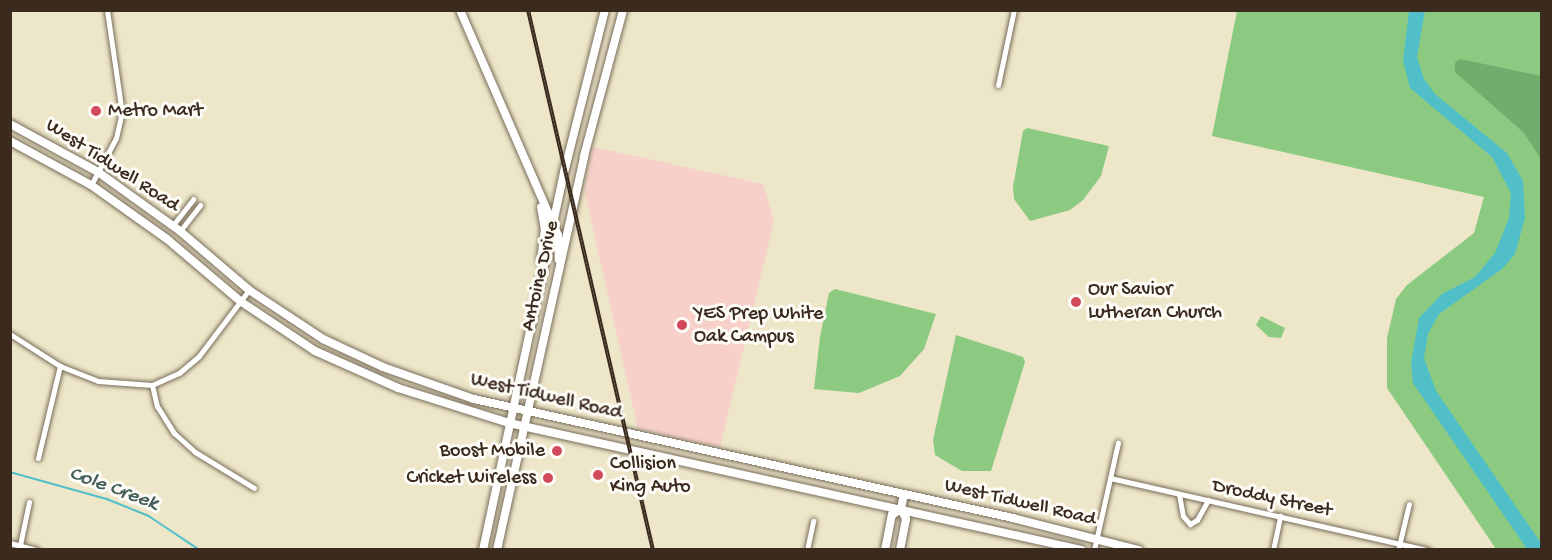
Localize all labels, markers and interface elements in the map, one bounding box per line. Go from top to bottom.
place label: Metro Mart [108,99,203,123]
marker: Metro Mart [89,104,103,118]
street label: West Tidwell Road [41,114,183,218]
street label: Antoine Drive [517,219,565,333]
place label: Our Savior Lutheran Church [1088,278,1222,325]
marker: Our Savior Lutheran Church [1069,295,1083,309]
place label: YES Prep White Oak Campus [694,302,823,349]
marker: YES Prep White Oak Campus [675,318,689,332]
street label: West Tidwell Road [468,368,624,426]
place label: Boost Mobile [440,439,545,463]
marker: Boost Mobile [550,444,564,458]
place label: Collision King Auto [610,452,691,499]
water label: Cole Creek [65,462,161,518]
place label: Cricket Wireless [407,466,536,490]
marker: Collision King Auto [591,468,605,482]
marker: Cricket Wireless [541,471,555,485]
street label: West Tidwell Road [942,474,1098,532]
street label: Droddy Street [1210,475,1334,523]

